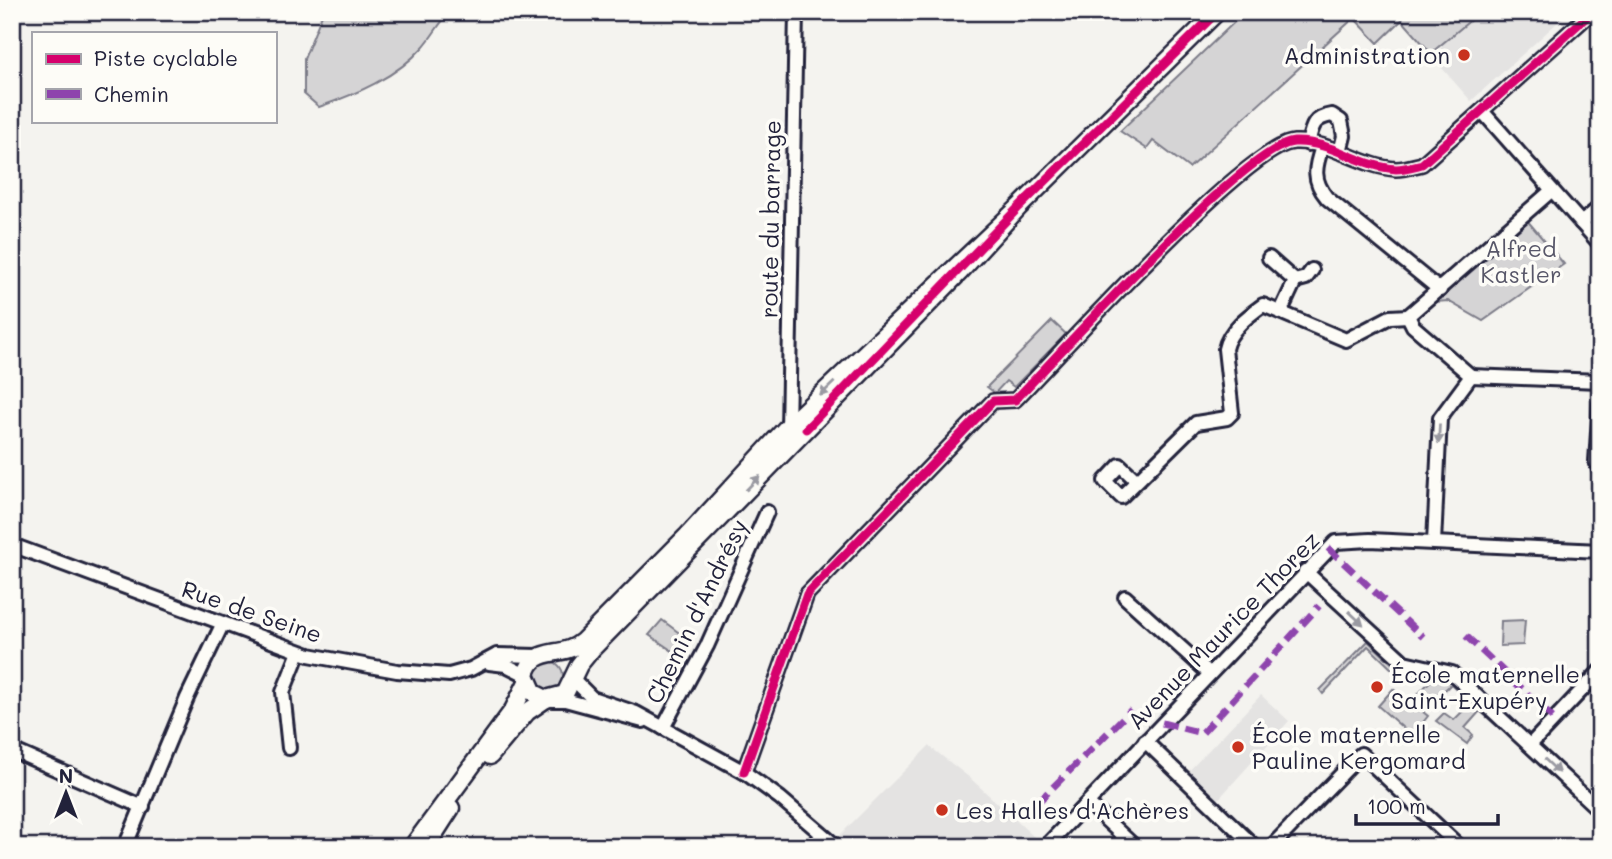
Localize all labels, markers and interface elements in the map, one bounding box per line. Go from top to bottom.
legend [32,32,276,122]
place label: Administration [1284,40,1450,70]
text: Piste cyclable [94,44,238,71]
marker: Administration [1456,47,1472,63]
text: Chemin [94,80,169,107]
street label: route du barrage [753,120,787,318]
park label: Alfred Kastler [1480,233,1562,289]
one-way arrow [819,380,836,396]
one-way arrow [1433,423,1444,445]
one-way arrow [745,475,761,492]
street label: Chemin d'Andrésy [638,514,754,708]
street label: Avenue Maurice Thorez [1121,525,1325,735]
street label: Rue de Seine [178,573,326,649]
one-way arrow [1347,609,1364,625]
place label: École maternelle Saint-Exupéry [1391,659,1580,715]
marker: École maternelle Saint-Exupéry [1369,679,1385,695]
place label: École maternelle Pauline Kergomard [1252,719,1466,775]
marker: École maternelle Pauline Kergomard [1230,739,1246,755]
north arrow [32,758,102,828]
one-way arrow [1543,758,1560,774]
text: N [59,763,73,788]
scale bar [1356,782,1498,826]
text: 100 m [1367,792,1426,819]
place label: Les Halles d'Achères [956,795,1189,825]
marker: Les Halles d'Achères [934,802,950,818]

